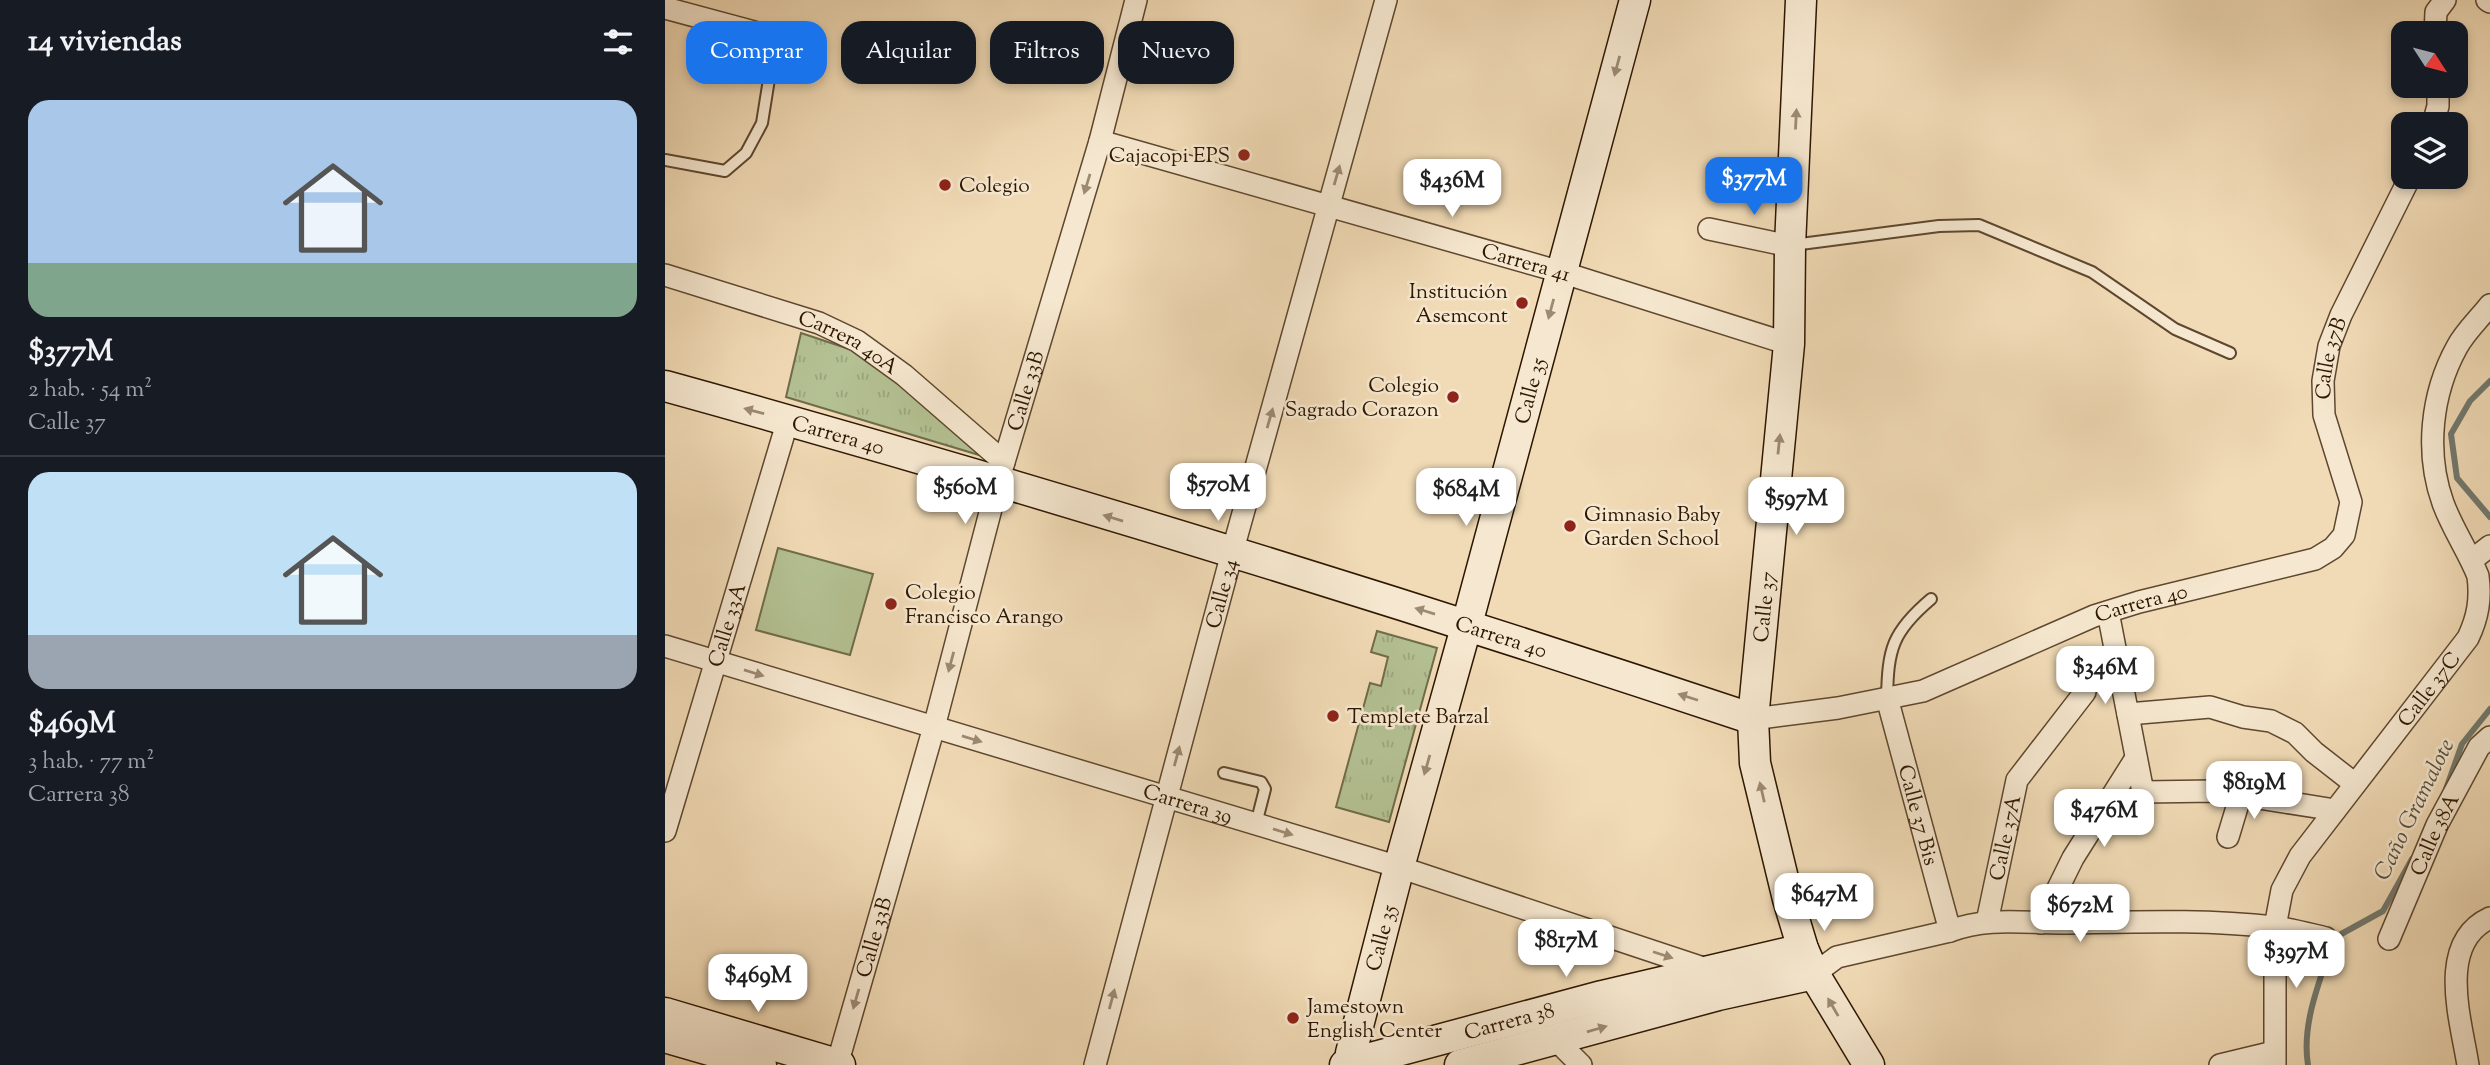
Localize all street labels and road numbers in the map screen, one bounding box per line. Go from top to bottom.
street label: Carrera 41 [1478,237,1574,291]
street label: Carrera 40A [794,304,904,383]
street label: Calle 37B [2310,313,2356,400]
street label: Calle 33B [1001,348,1053,435]
street label: Calle 35 [1508,355,1555,428]
street label: Carrera 40 [788,409,888,464]
street label: Calle 34 [1199,556,1247,632]
street label: Calle 37 [1747,570,1785,644]
street label: Carrera 40 [2091,578,2191,632]
street label: Calle 33A [702,580,755,671]
street label: Carrera 40 [1451,610,1550,667]
street label: Calle 37C [2392,646,2469,734]
street label: Calle 37 Bis [1889,762,1945,869]
street label: Carrera 39 [1139,778,1236,833]
street label: Calle 38A [2404,789,2468,881]
street label: Calle 37A [1983,793,2030,884]
street label: Calle 33B [850,894,901,981]
street label: Calle 35 [1360,902,1406,975]
street label: Carrera 38 [1461,996,1558,1049]

